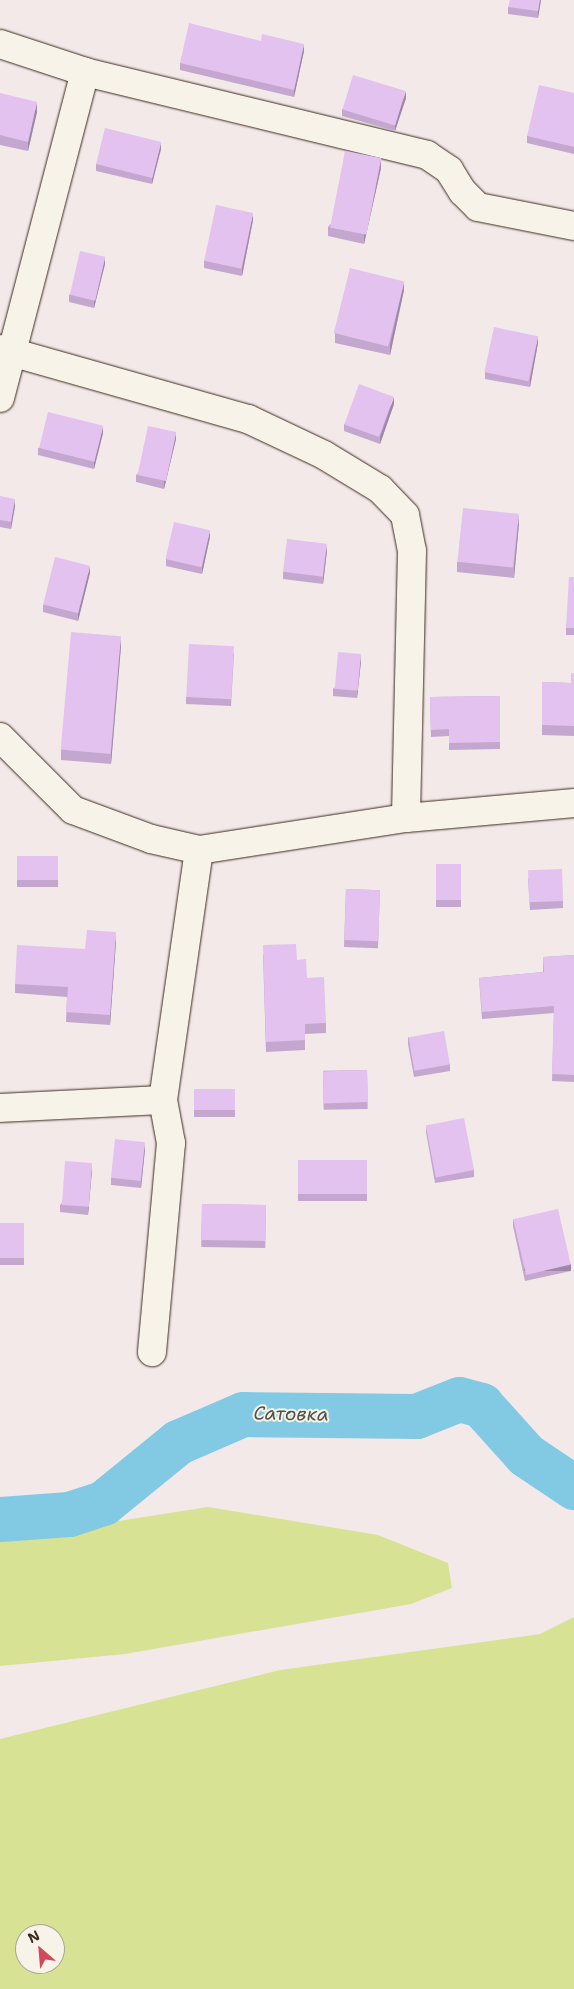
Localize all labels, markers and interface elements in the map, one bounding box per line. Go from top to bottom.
water label: Сатовка [253,1402,329,1426]
north arrow [15,1924,65,1974]
text: N [25,1926,43,1947]

